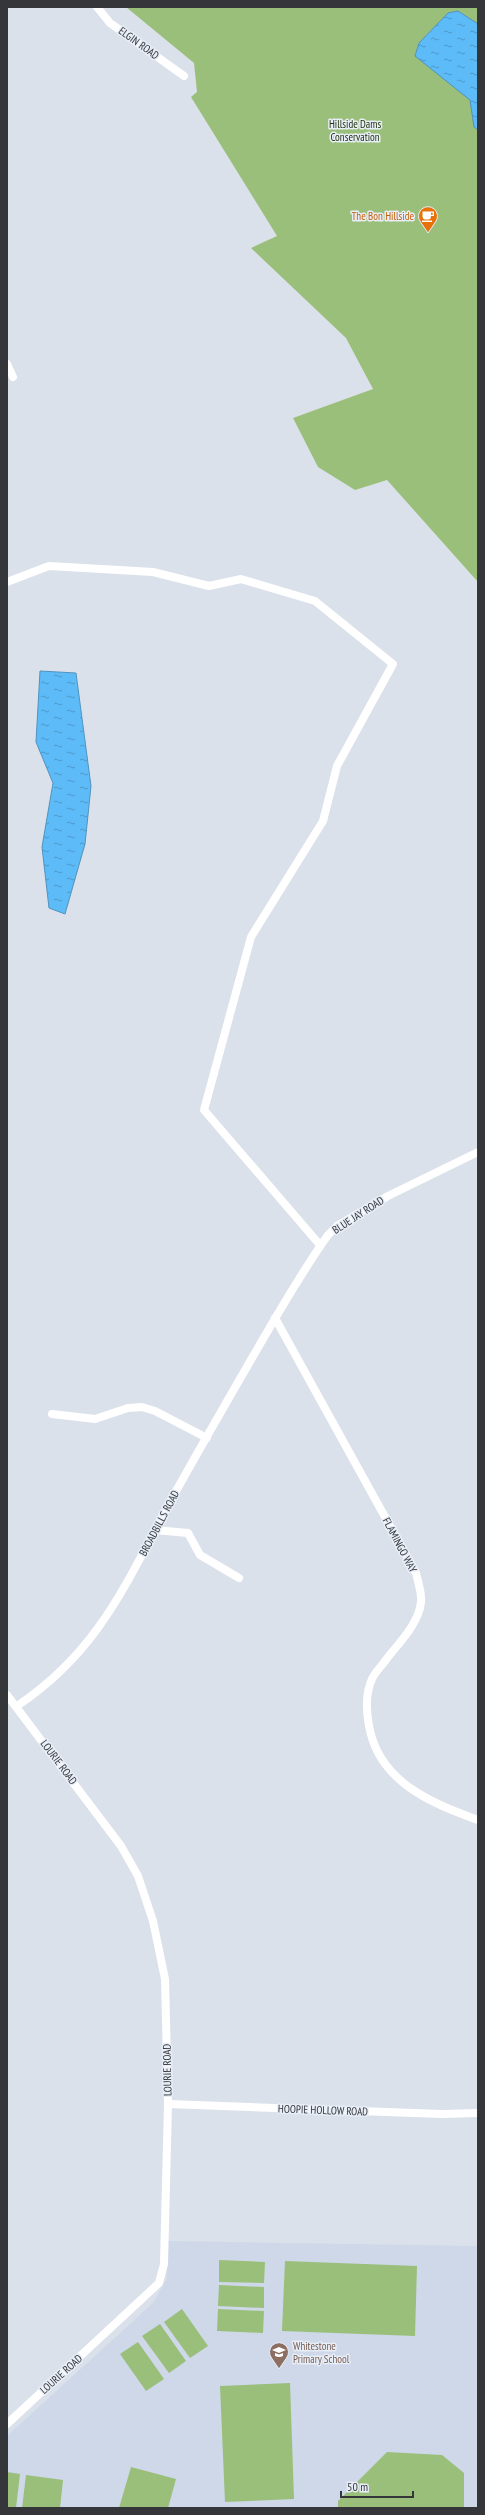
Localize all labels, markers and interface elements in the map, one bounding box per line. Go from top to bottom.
street label: ELGIN ROAD [116,24,162,63]
park label: Hillside Dams Conservation [329,117,381,144]
cafe icon: The Bon Hillside [417,205,439,233]
place label: The Bon Hillside [351,209,414,223]
street label: BLUE JAY ROAD [330,1193,387,1237]
street label: BROADBILLS ROAD [136,1487,182,1558]
street label: FLAMINGO WAY [380,1515,420,1575]
street label: LOURIE ROAD [38,1737,80,1787]
street label: LOURIE ROAD [160,2043,174,2096]
street label: HOOPIE HOLLOW ROAD [278,2101,368,2119]
place label: Whitestone Primary School [293,2339,350,2366]
school or university icon: Whitestone Primary School [268,2341,290,2369]
street label: LOURIE ROAD [37,2351,85,2397]
scale bar [341,2473,413,2499]
text: 50 m [347,2479,368,2494]

